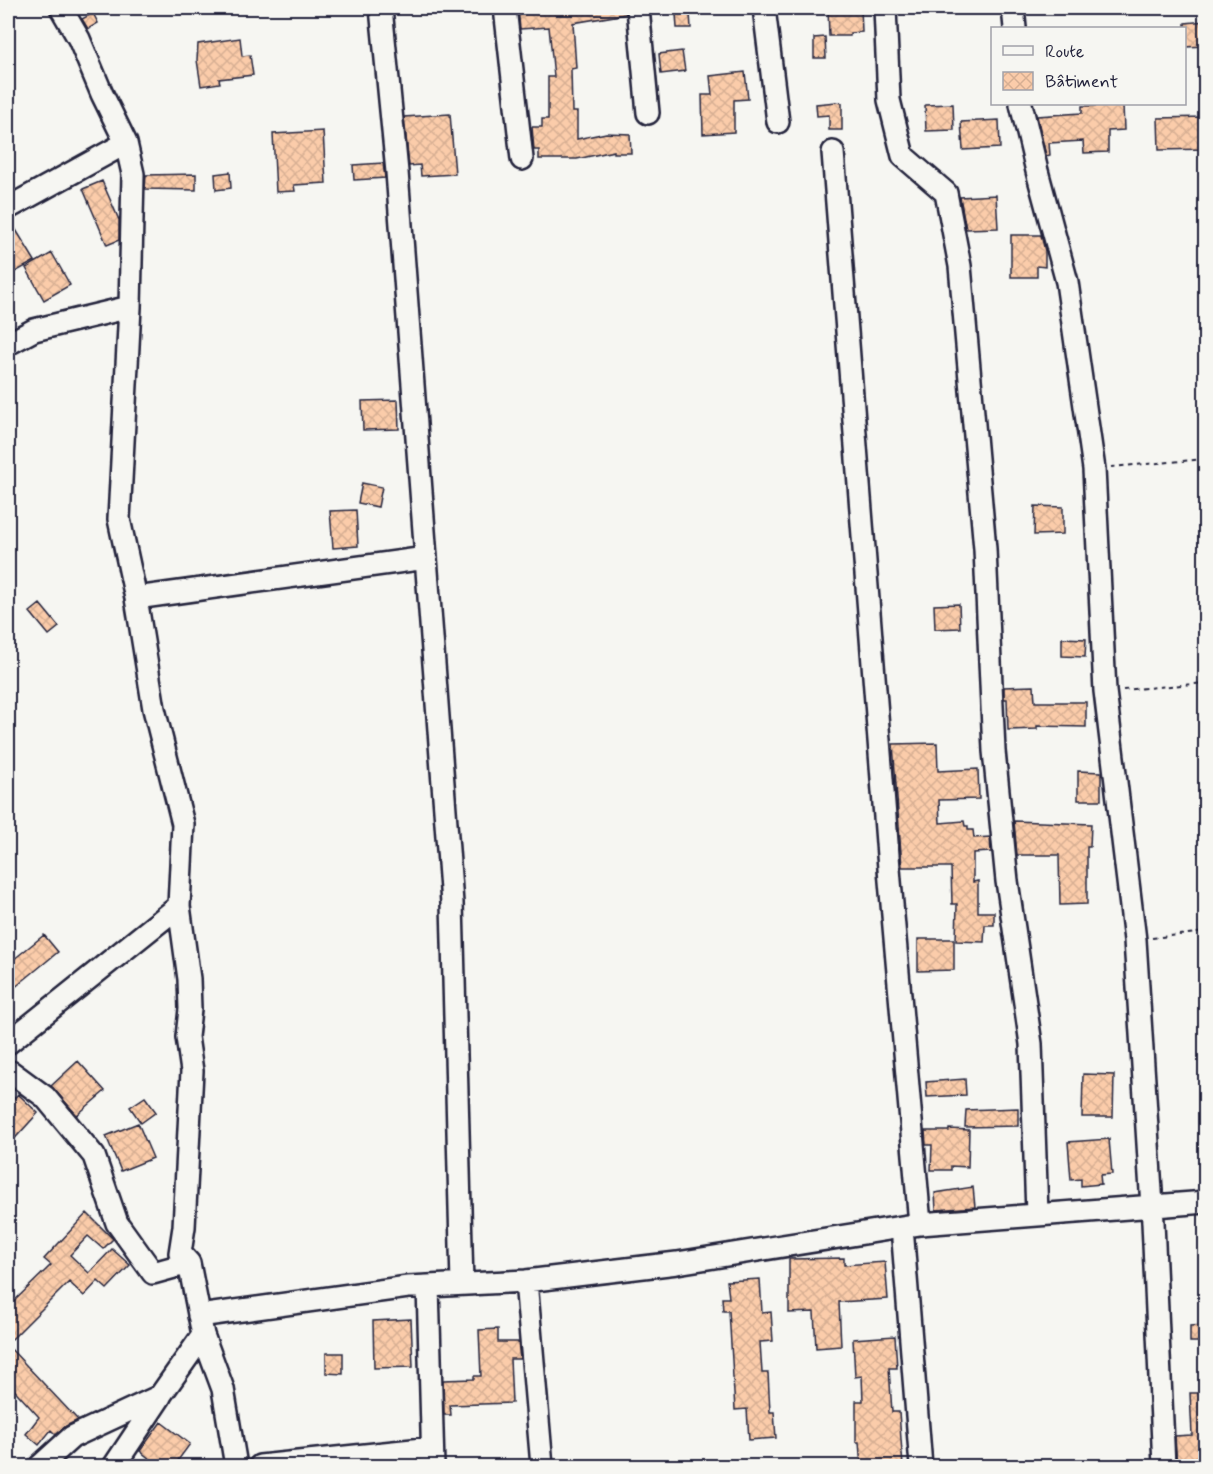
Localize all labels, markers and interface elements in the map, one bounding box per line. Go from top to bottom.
legend [991,27,1186,105]
text: Route [1045,40,1084,64]
text: Bâtiment [1045,70,1118,94]

